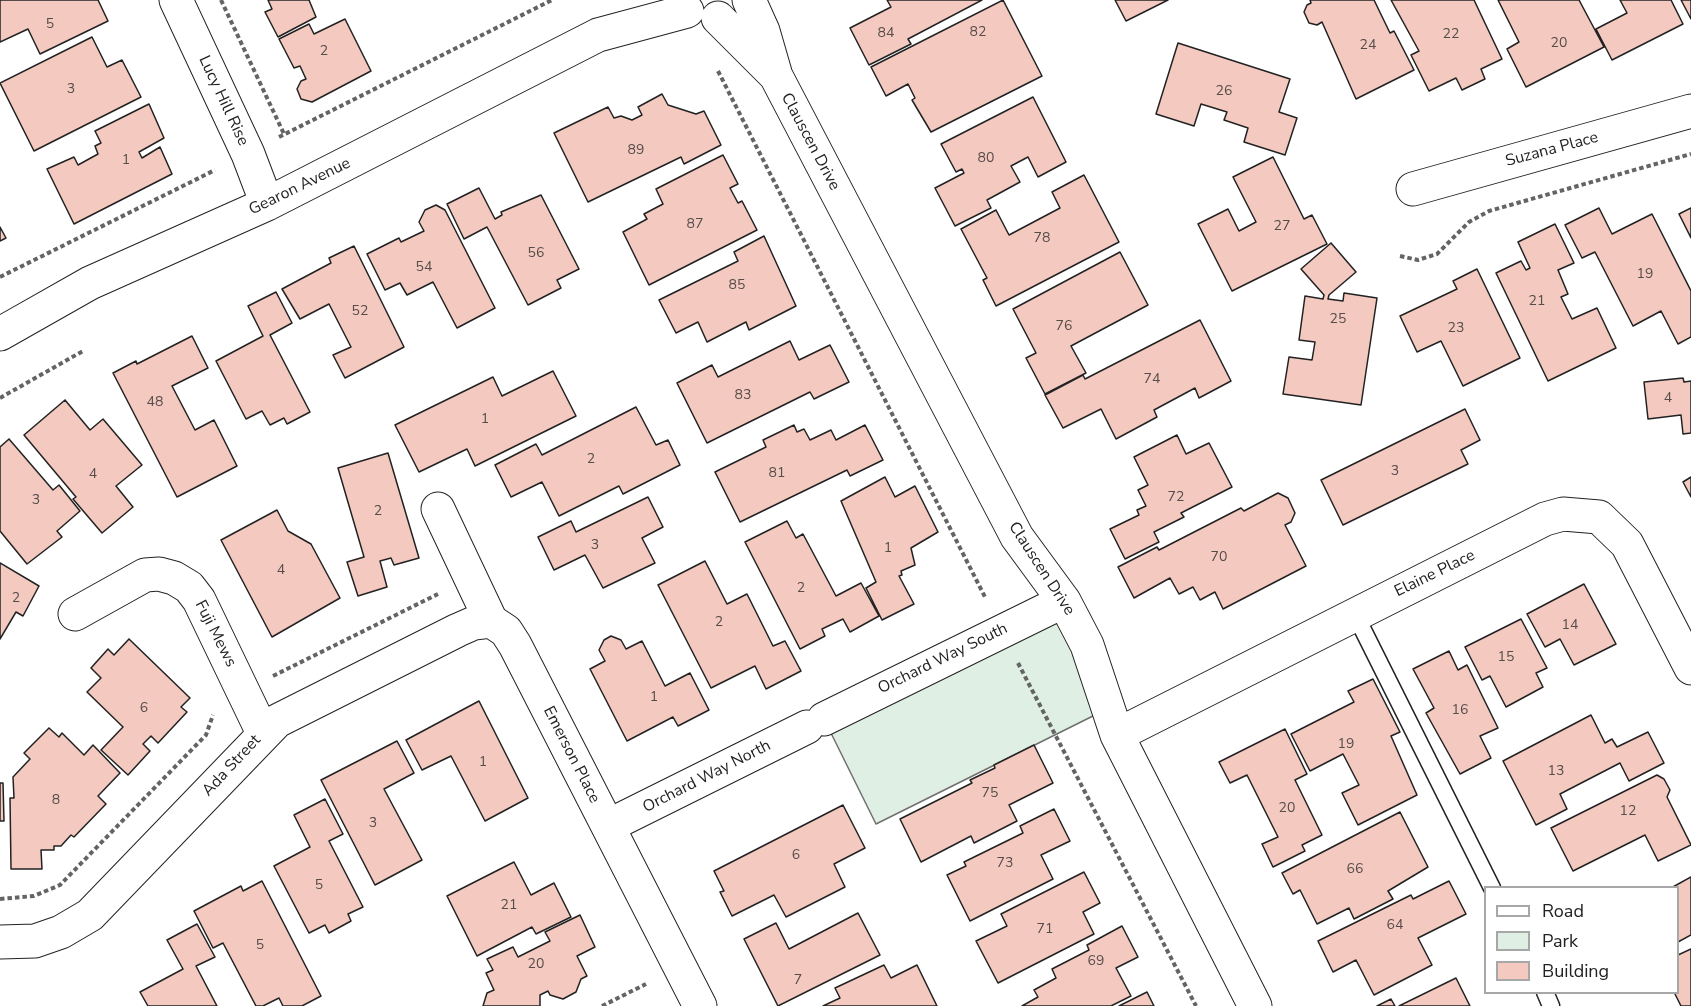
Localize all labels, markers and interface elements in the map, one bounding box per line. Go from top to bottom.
house number: 5 [46,17,54,33]
house number: 82 [970,25,986,41]
house number: 84 [878,26,894,42]
house number: 22 [1443,27,1459,43]
house number: 20 [1551,36,1567,52]
house number: 24 [1360,38,1376,54]
house number: 2 [320,44,328,60]
street label: Lucy Hill Rise [194,53,252,149]
house number: 3 [67,82,75,98]
house number: 26 [1216,84,1232,100]
street label: Clauscen Drive [776,90,844,194]
street label: Suzana Place [1503,128,1601,172]
house number: 89 [628,143,644,159]
house number: 80 [978,151,994,167]
house number: 1 [122,153,130,169]
street label: Gearon Avenue [246,154,354,220]
house number: 87 [687,217,703,233]
house number: 27 [1274,219,1290,235]
house number: 78 [1034,231,1050,247]
house number: 56 [528,246,544,262]
house number: 54 [416,260,432,276]
house number: 19 [1637,267,1653,283]
house number: 85 [729,278,745,294]
house number: 21 [1529,294,1545,310]
house number: 52 [352,304,368,320]
house number: 25 [1330,312,1346,328]
house number: 76 [1056,319,1072,335]
house number: 23 [1448,321,1464,337]
house number: 74 [1144,372,1160,388]
house number: 83 [735,388,751,404]
house number: 4 [1664,391,1672,407]
house number: 48 [147,395,163,411]
house number: 1 [481,412,489,428]
house number: 2 [587,452,595,468]
house number: 3 [1391,464,1399,480]
house number: 81 [769,466,785,482]
house number: 4 [89,467,97,483]
house number: 72 [1168,490,1184,506]
house number: 3 [32,493,40,509]
house number: 2 [374,504,382,520]
street label: Clauscen Drive [1004,519,1078,619]
house number: 3 [591,538,599,554]
house number: 1 [884,541,892,557]
street label: Elaine Place [1392,546,1478,602]
house number: 70 [1211,550,1227,566]
house number: 4 [277,563,285,579]
house number: 2 [797,581,805,597]
house number: 2 [12,591,20,607]
street label: Fuji Mews [190,597,240,671]
house number: 2 [715,615,723,631]
house number: 14 [1562,618,1578,634]
street label: Orchard Way South [875,619,1011,699]
house number: 15 [1498,650,1514,666]
house number: 1 [650,690,658,706]
house number: 6 [140,701,148,717]
street label: Emerson Place [538,703,604,807]
house number: 16 [1452,703,1468,719]
street label: Ada Street [199,731,265,801]
street label: Orchard Way North [640,736,774,818]
house number: 19 [1338,737,1354,753]
house number: 1 [479,755,487,771]
house number: 13 [1548,764,1564,780]
house number: 75 [982,786,998,802]
house number: 8 [52,793,60,809]
house number: 20 [1279,801,1295,817]
house number: 12 [1620,804,1636,820]
house number: 3 [369,816,377,832]
house number: 6 [792,848,800,864]
house number: 73 [997,856,1013,872]
house number: 66 [1347,862,1363,878]
house number: 5 [315,878,323,894]
legend [1484,886,1679,994]
house number: 21 [501,898,517,914]
text: Road [1542,899,1584,923]
house number: 64 [1387,918,1403,934]
house number: 71 [1037,922,1053,938]
text: Park [1542,929,1578,953]
house number: 5 [256,938,264,954]
house number: 69 [1088,954,1104,970]
house number: 20 [528,957,544,973]
text: Building [1542,959,1609,983]
house number: 7 [794,973,802,989]

